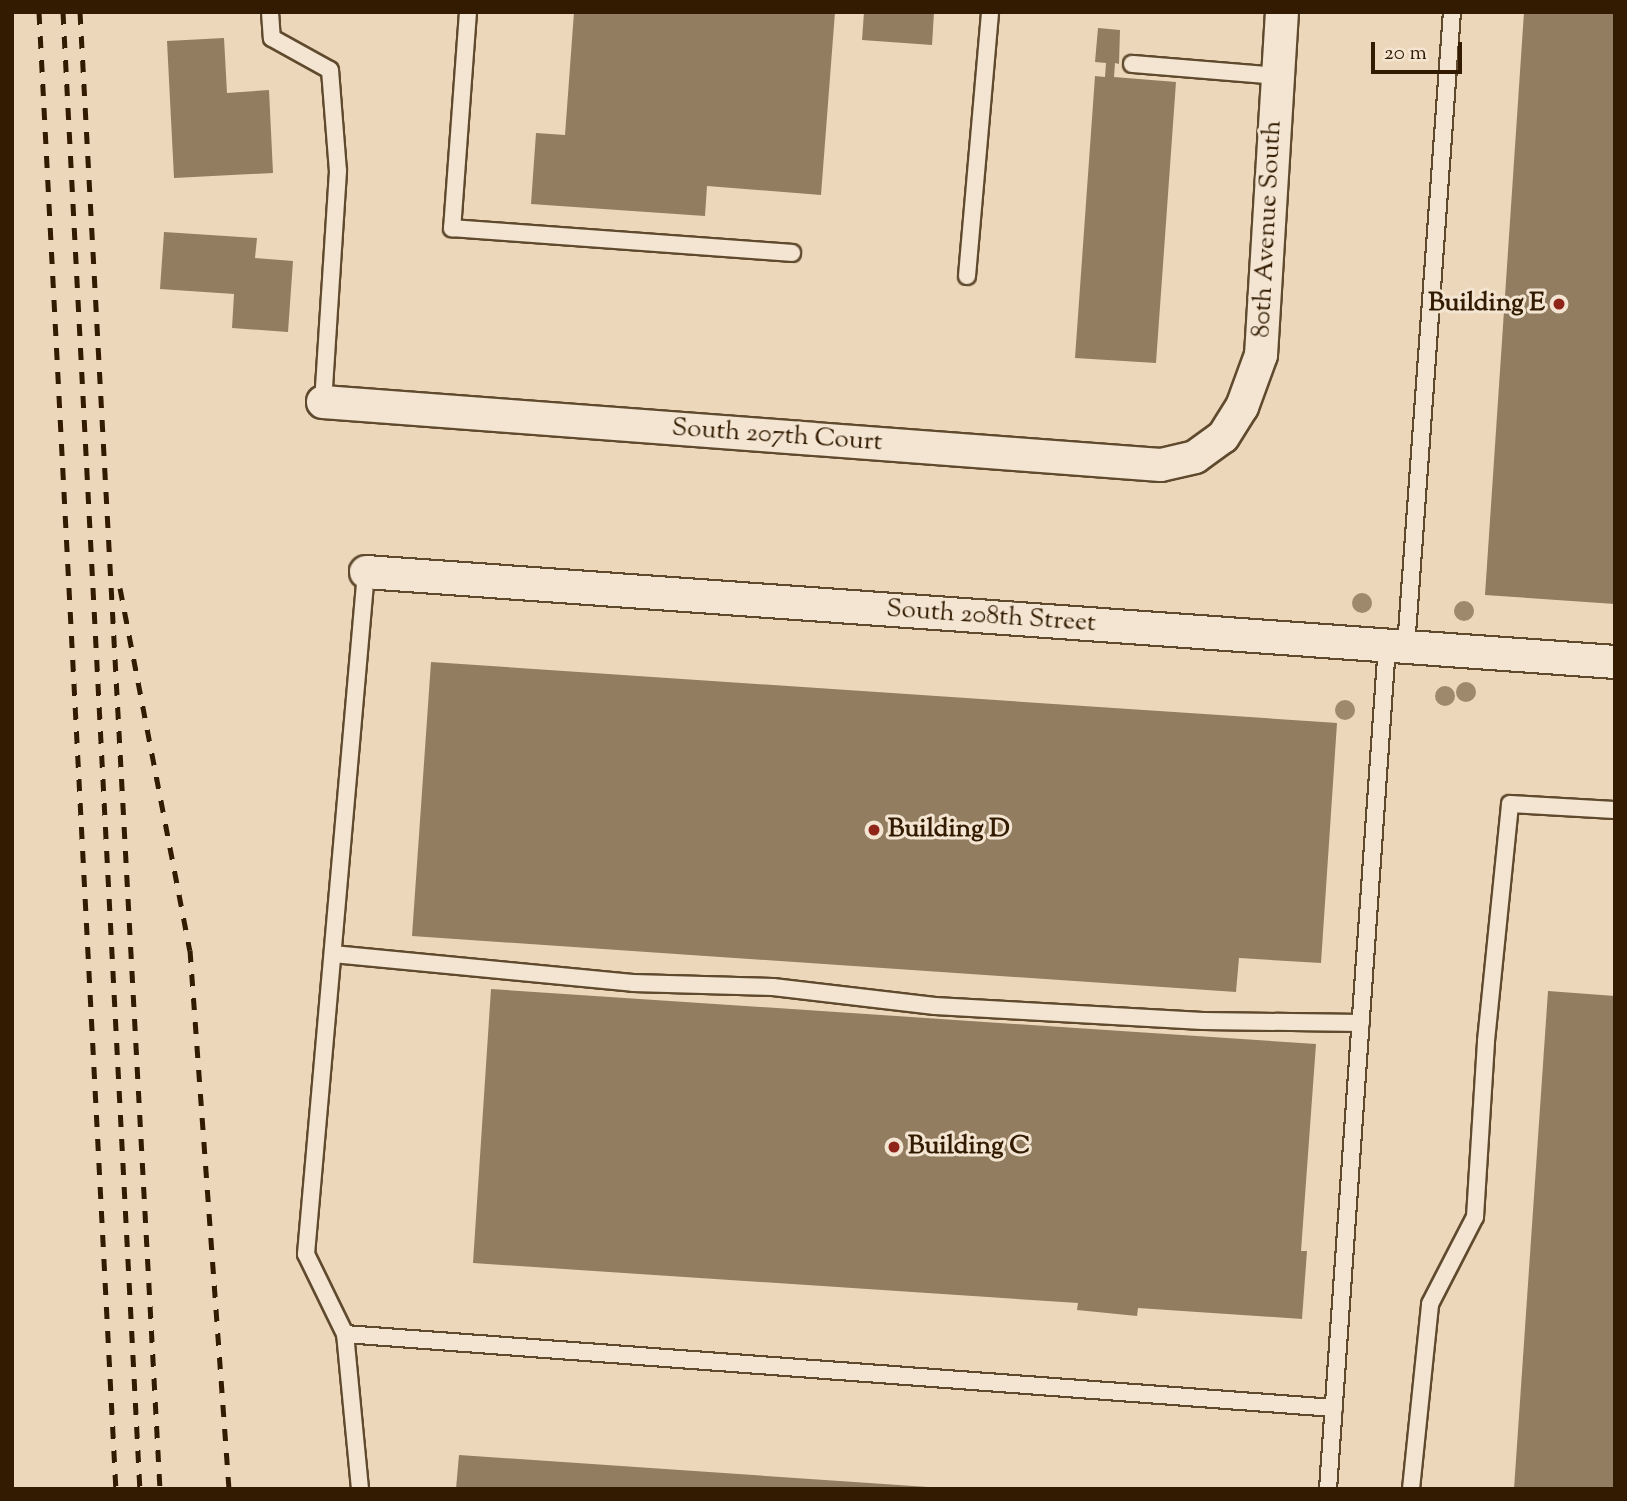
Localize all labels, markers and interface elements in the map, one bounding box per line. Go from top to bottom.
scale bar [1375,28,1466,72]
text: 20 m [1384,39,1427,69]
street label: 80th Avenue South [1247,120,1289,338]
place label: Building E [1428,288,1545,320]
marker: Building E [1551,296,1567,312]
street label: South 207th Court [671,413,883,459]
street label: South 208th Street [885,594,1097,640]
place label: Building D [888,814,1010,846]
marker: Building D [866,822,882,838]
place label: Building C [908,1131,1030,1163]
marker: Building C [886,1139,902,1155]

